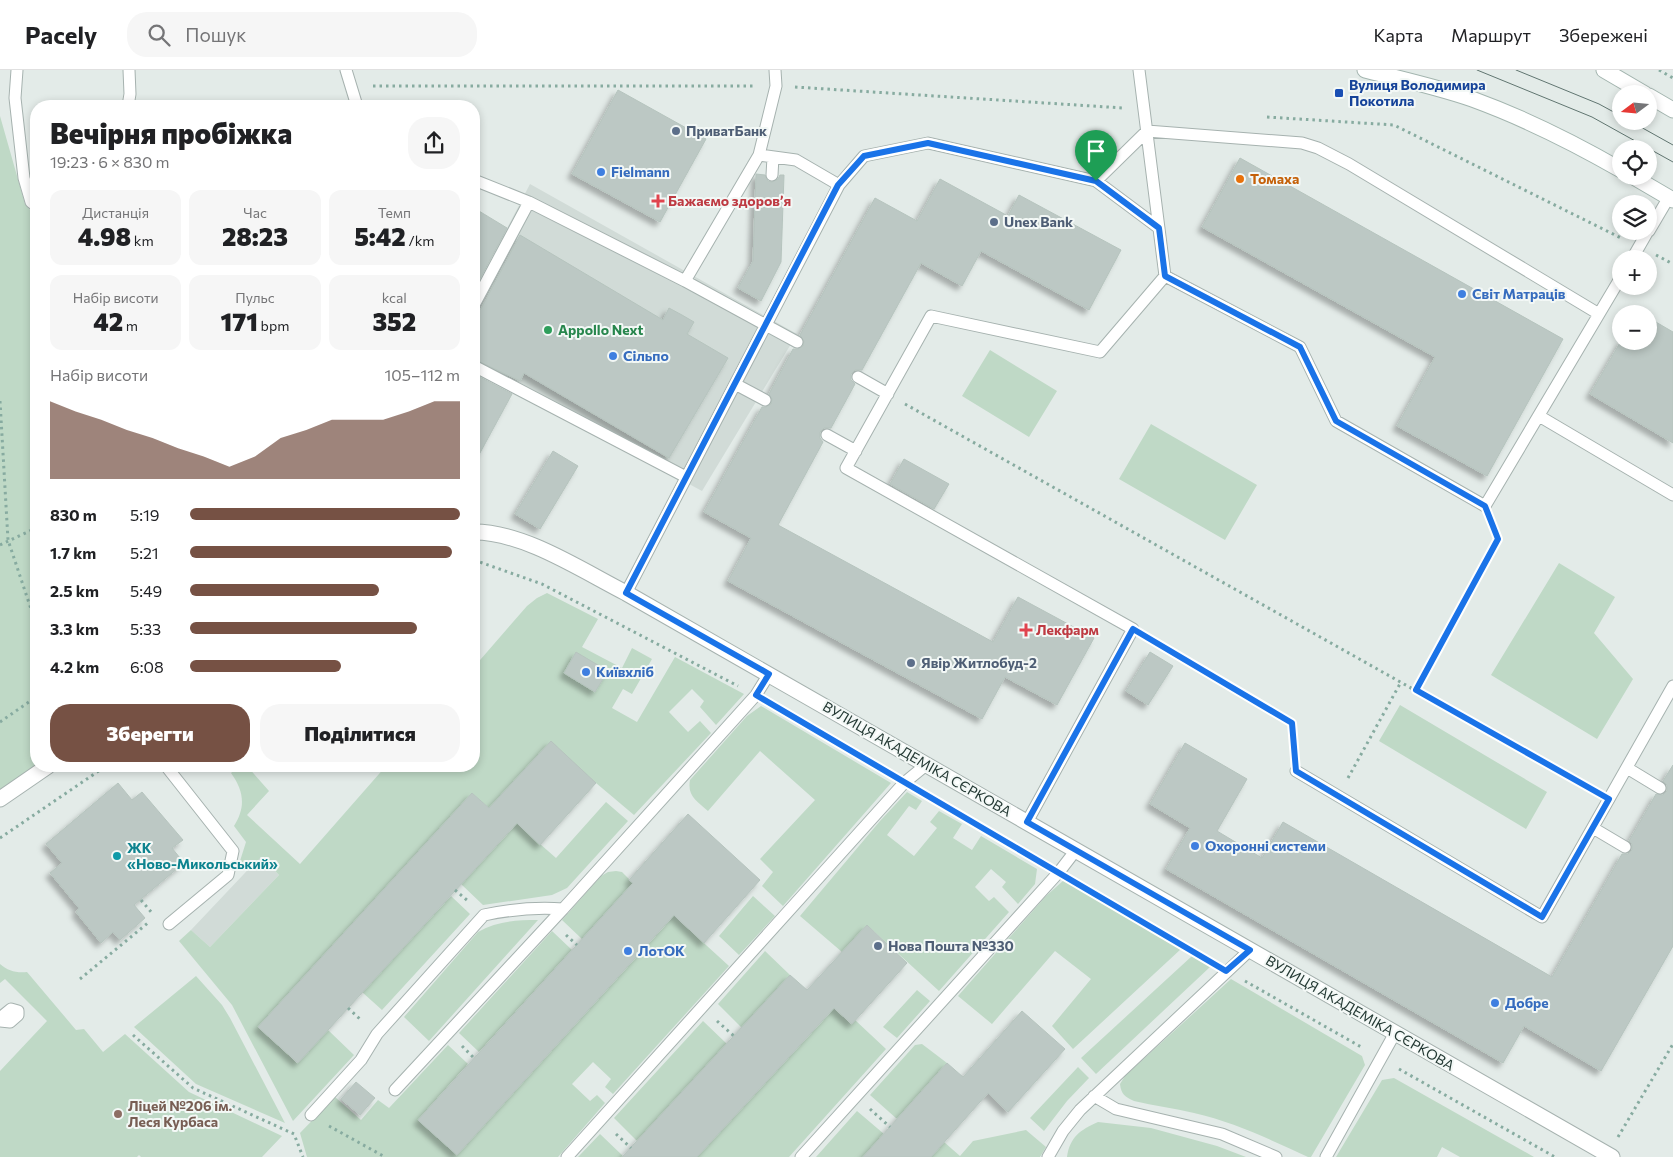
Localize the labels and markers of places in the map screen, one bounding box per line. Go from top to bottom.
place label: Вулиця Володимира Покотила [1349,76,1486,109]
marker: Вулиця Володимира Покотила [1333,87,1345,99]
place label: ПриватБанк [686,122,767,139]
marker: ПриватБанк [670,125,682,137]
pin [1075,130,1117,181]
place label: Fielmann [611,163,670,180]
marker: Fielmann [595,166,607,178]
place label: Томаха [1250,170,1299,187]
marker: Томаха [1234,173,1246,185]
place label: Бажаємо здоровʼя [668,192,791,209]
marker: Бажаємо здоровʼя [652,195,664,207]
place label: Unex Bank [1004,213,1073,230]
marker: Unex Bank [988,216,1000,228]
place label: Світ Матраців [1472,285,1566,302]
marker: Світ Матраців [1456,288,1468,300]
place label: Appollo Next [558,321,643,338]
marker: Appollo Next [542,324,554,336]
place label: Сільпо [623,347,669,364]
marker: Сільпо [607,350,619,362]
place label: Лекфарм [1036,621,1099,638]
marker: Лекфарм [1020,624,1032,636]
place label: Явір Житлобуд-2 [921,654,1037,671]
marker: Явір Житлобуд-2 [905,657,917,669]
place label: Київхліб [596,663,654,680]
marker: Київхліб [580,666,592,678]
place label: Охоронні системи [1205,837,1326,854]
place label: ЖК «Ново-Микольський» [127,839,278,872]
marker: Охоронні системи [1189,840,1201,852]
marker: ЖК «Ново-Микольський» [111,850,123,862]
place label: Нова Пошта №330 [888,937,1014,954]
marker: Нова Пошта №330 [872,940,884,952]
place label: ЛотОК [638,942,685,959]
marker: ЛотОК [622,945,634,957]
place label: Добре [1505,994,1549,1011]
marker: Добре [1489,997,1501,1009]
place label: Ліцей №206 ім. Леся Курбаса [128,1097,233,1130]
marker: Ліцей №206 ім. Леся Курбаса [112,1108,124,1120]

